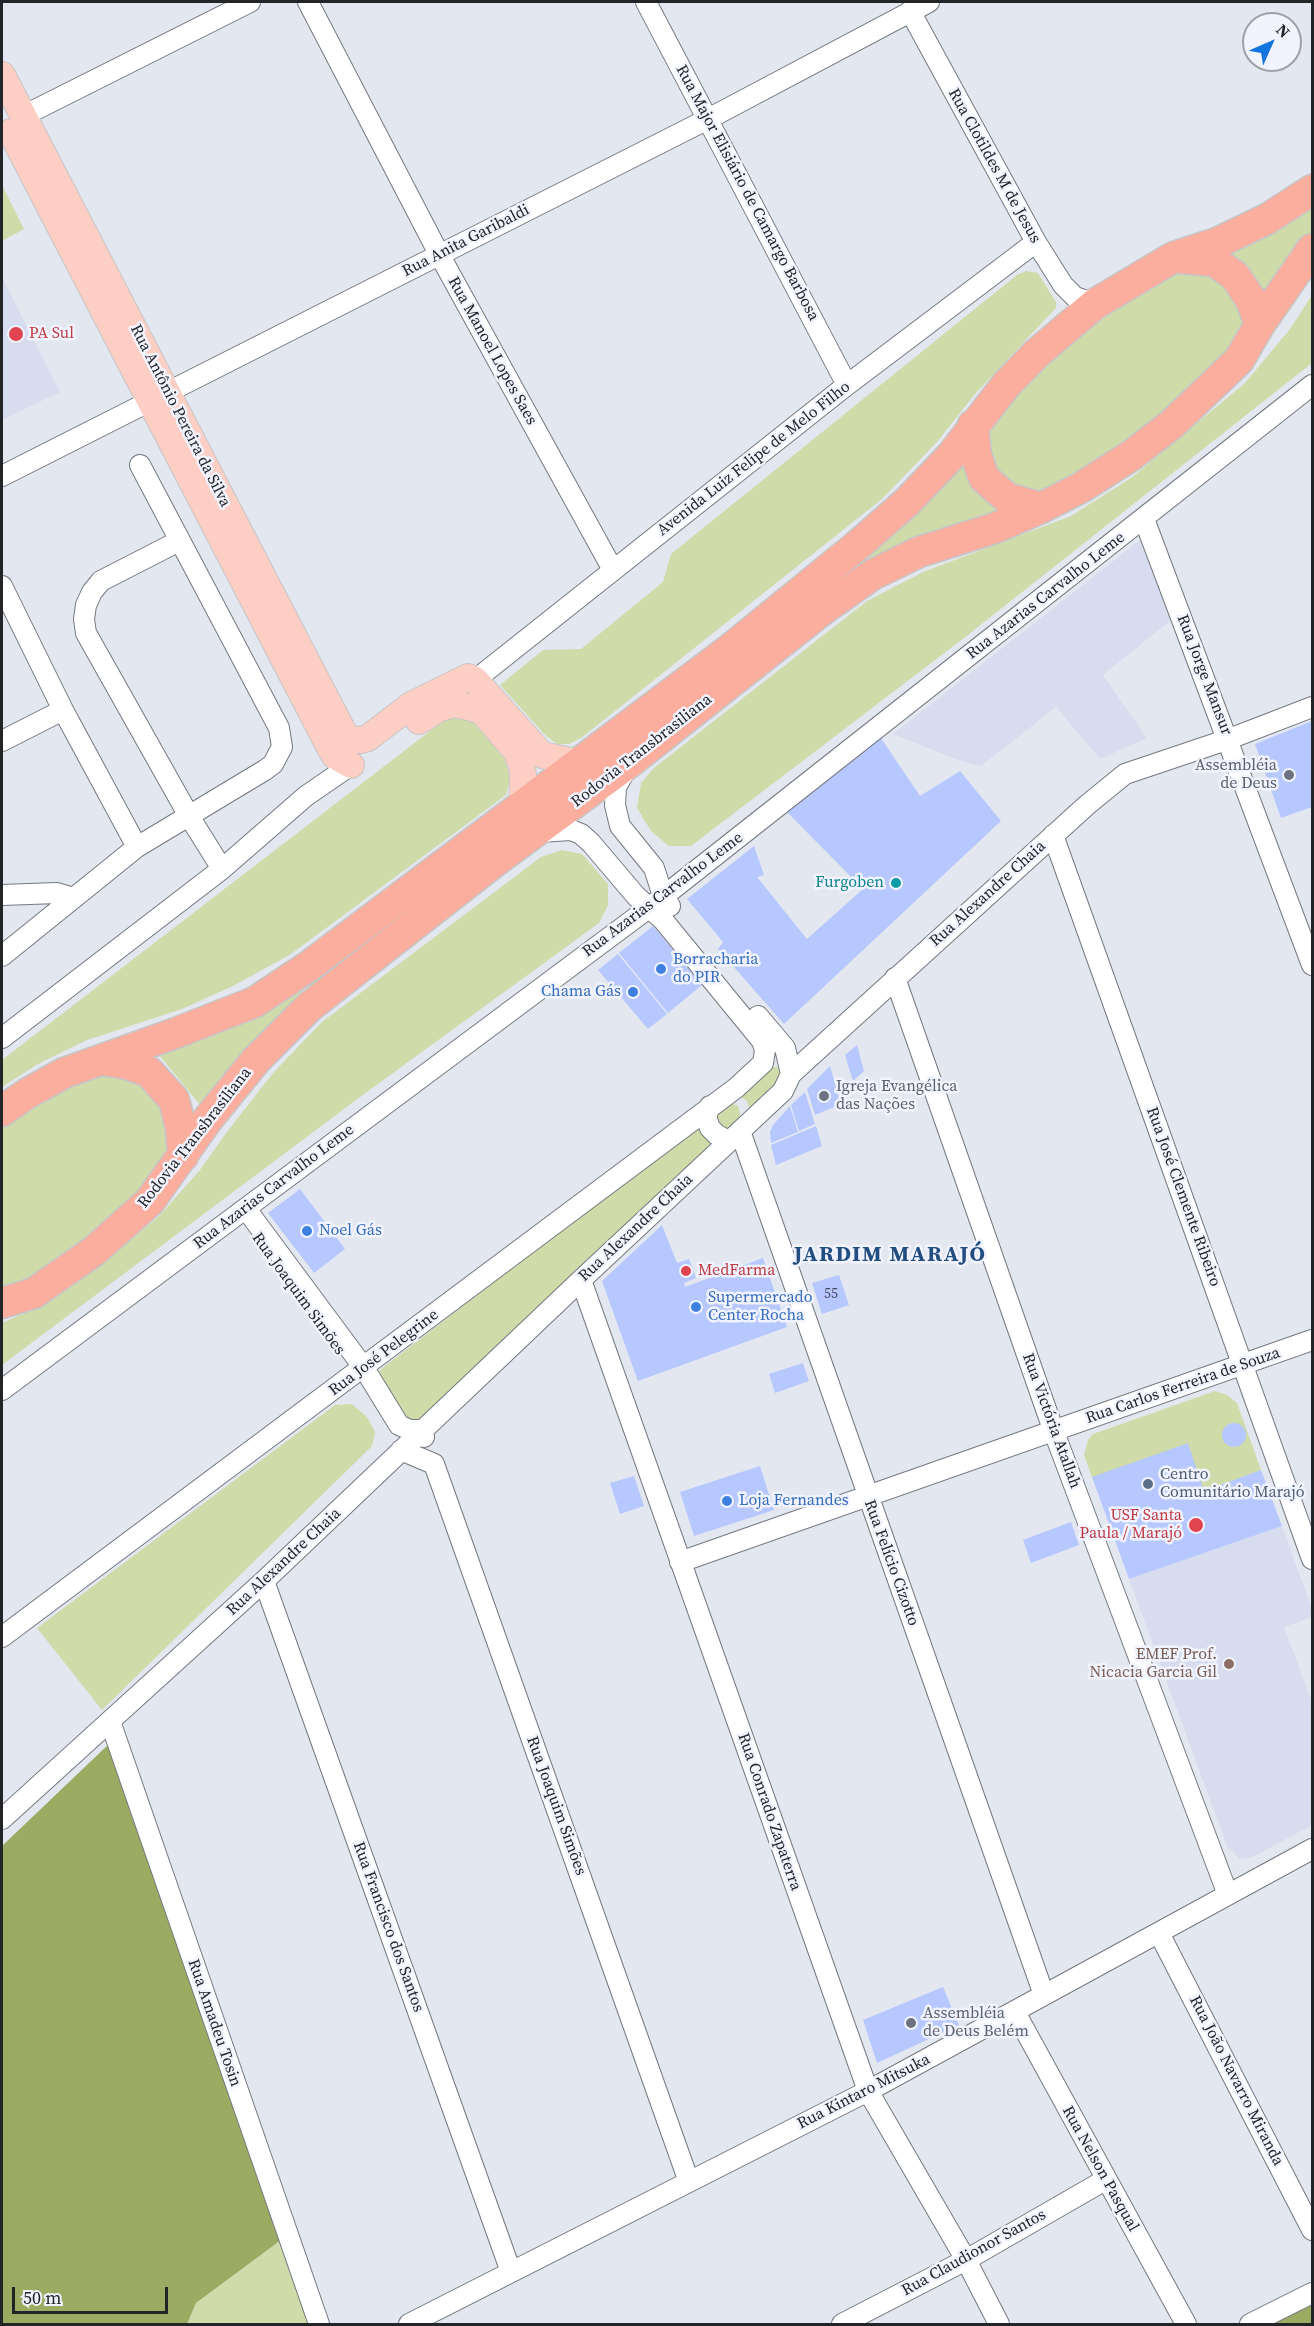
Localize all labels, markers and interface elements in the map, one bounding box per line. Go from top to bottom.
north arrow [1242,12,1302,72]
text: N [1271,19,1295,43]
street label: Rua Major Elisiário de Camargo Barbosa [671,62,823,324]
street label: Rua Clotildes M de Jesus [943,85,1045,247]
street label: Rua Anita Garibaldi [399,201,533,281]
street label: Rua Manoel Lopes Saes [443,274,541,428]
street label: Rua Antônio Pereira da Silva [126,322,234,510]
place label: PA Sul [29,324,74,344]
marker: PA Sul [7,325,25,343]
street label: Avenida Luiz Felipe de Melo Filho [654,378,854,540]
street label: Rua Azarias Carvalho Leme [963,528,1129,664]
street label: Rua Jorge Mansur [1172,612,1236,738]
street label: Rodovia Transbrasiliana [568,690,716,812]
place label: Assembléia de Deus [1195,756,1277,794]
marker: Assembléia de Deus [1282,768,1296,782]
street label: Rua Azarias Carvalho Leme [579,828,747,962]
street label: Rua Alexandre Chaia [926,837,1050,951]
place label: Furgoben [815,873,884,893]
marker: Furgoben [889,876,903,890]
place label: Borracharia do PIR [673,950,758,988]
marker: Borracharia do PIR [654,962,668,976]
place label: Chama Gás [541,982,621,1002]
marker: Chama Gás [626,985,640,999]
street label: Rodovia Transbrasiliana [134,1064,256,1212]
place label: Igreja Evangélica das Nações [836,1077,957,1115]
marker: Igreja Evangélica das Nações [817,1089,831,1103]
street label: Rua José Clemente Ribeiro [1142,1105,1224,1289]
street label: Rua Azarias Carvalho Leme [190,1120,358,1254]
street label: Rua Alexandre Chaia [575,1170,697,1286]
place label: Noel Gás [319,1221,382,1241]
marker: Noel Gás [300,1224,314,1238]
street label: Rua Joaquim Simões [247,1229,349,1359]
district label: JARDIM MARAJÓ [794,1242,986,1268]
place label: MedFarma [698,1261,775,1281]
marker: MedFarma [679,1264,693,1278]
house number: 55 [824,1286,838,1302]
place label: Supermercado Center Rocha [708,1288,812,1326]
marker: Supermercado Center Rocha [689,1300,703,1314]
street label: Rua José Pelegrine [325,1305,443,1401]
street label: Rua Carlos Ferreira de Souza [1083,1344,1283,1428]
street label: Rua Victória Atallah [1018,1351,1084,1491]
place label: Centro Comunitário Marajó [1160,1465,1304,1503]
marker: Centro Comunitário Marajó [1141,1477,1155,1491]
place label: Loja Fernandes [739,1491,849,1511]
marker: Loja Fernandes [720,1494,734,1508]
street label: Rua Felício Cizotto [859,1497,923,1629]
street label: Rua Alexandre Chaia [223,1504,345,1620]
place label: USF Santa Paula / Marajó [1079,1506,1182,1544]
marker: USF Santa Paula / Marajó [1187,1516,1205,1534]
place label: EMEF Prof. Nicacia Garcia Gil [1090,1645,1217,1683]
marker: EMEF Prof. Nicacia Garcia Gil [1222,1657,1236,1671]
street label: Rua Conrado Zapaterra [733,1731,805,1893]
street label: Rua Joaquim Simões [522,1734,590,1878]
street label: Rua Francisco dos Santos [348,1839,428,2015]
street label: Rua Amadeu Tosin [183,1957,245,2089]
street label: Rua João Navarro Miranda [1185,1993,1287,2169]
place label: Assembléia de Deus Belém [923,2004,1029,2042]
marker: Assembléia de Deus Belém [904,2016,918,2030]
street label: Rua Kintaro Mitsuka [794,2050,934,2134]
street label: Rua Nelson Pasqual [1058,2103,1142,2235]
street label: Rua Claudionor Santos [899,2205,1049,2301]
scale bar [15,2275,171,2313]
text: 50 m [23,2285,61,2310]

